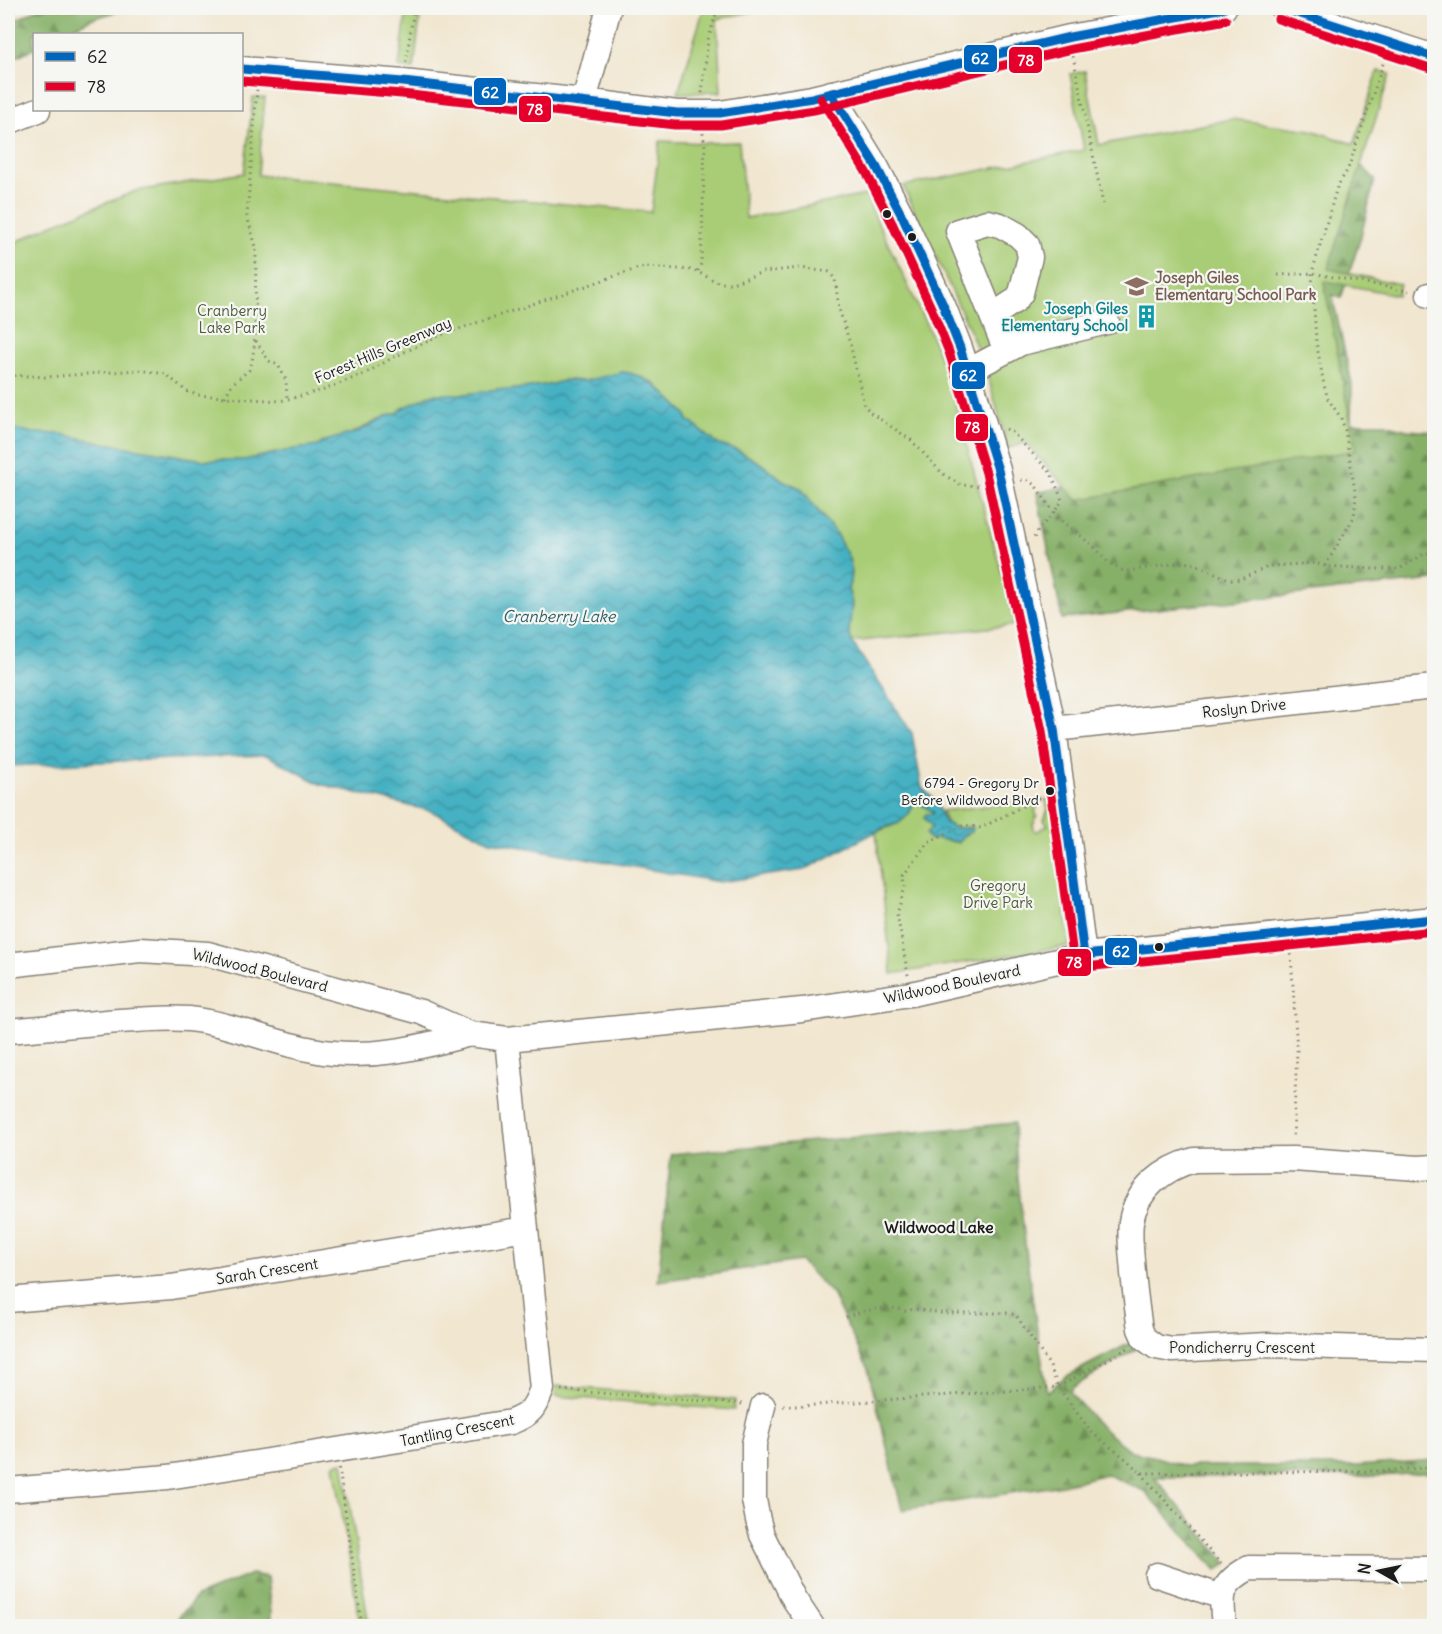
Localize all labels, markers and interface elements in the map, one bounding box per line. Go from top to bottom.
legend [33,33,243,111]
line badge: 62 [963,44,998,73]
text: 62 [87,45,107,68]
line badge: 78 [1008,46,1043,74]
text: 62 [971,48,989,68]
text: 78 [1017,50,1035,70]
text: 78 [87,75,106,98]
line badge: 62 [473,77,507,106]
text: 62 [481,82,499,102]
line badge: 78 [518,95,552,123]
text: 78 [526,99,544,119]
unlabelled marker [881,208,893,220]
unlabelled marker [906,231,918,243]
place label: Joseph Giles Elementary School Park [1155,268,1317,305]
school or university icon: Joseph Giles Elementary School Park [1124,273,1150,299]
place label: Joseph Giles Elementary School [1001,299,1128,336]
park label: Cranberry Lake Park [197,301,267,337]
building icon: Joseph Giles Elementary School [1133,304,1159,330]
street label: Forest Hills Greenway [312,313,454,387]
line badge: 62 [951,361,986,390]
text: 62 [959,365,977,385]
line badge: 78 [955,413,989,442]
text: 78 [963,417,981,437]
water label: Cranberry Lake [503,606,617,626]
street label: Roslyn Drive [1201,694,1287,722]
place label: 6794 - Gregory Dr Before Wildwood Blvd [901,774,1039,809]
marker: 6794 - Gregory Dr Before Wildwood Blvd [1044,785,1056,797]
park label: Gregory Drive Park [963,876,1033,912]
line badge: 62 [1104,937,1138,966]
text: 62 [1112,941,1130,961]
unlabelled marker [1153,941,1165,953]
street label: Wildwood Boulevard [190,944,330,996]
line badge: 78 [1057,948,1092,977]
text: 78 [1065,952,1083,972]
street label: Wildwood Boulevard [882,960,1022,1008]
district label: Wildwood Lake [884,1217,994,1237]
street label: Sarah Crescent [215,1254,319,1288]
street label: Pondicherry Crescent [1169,1338,1315,1357]
street label: Tantling Crescent [398,1410,516,1450]
north arrow [1349,1541,1409,1601]
text: N [1353,1562,1375,1576]

